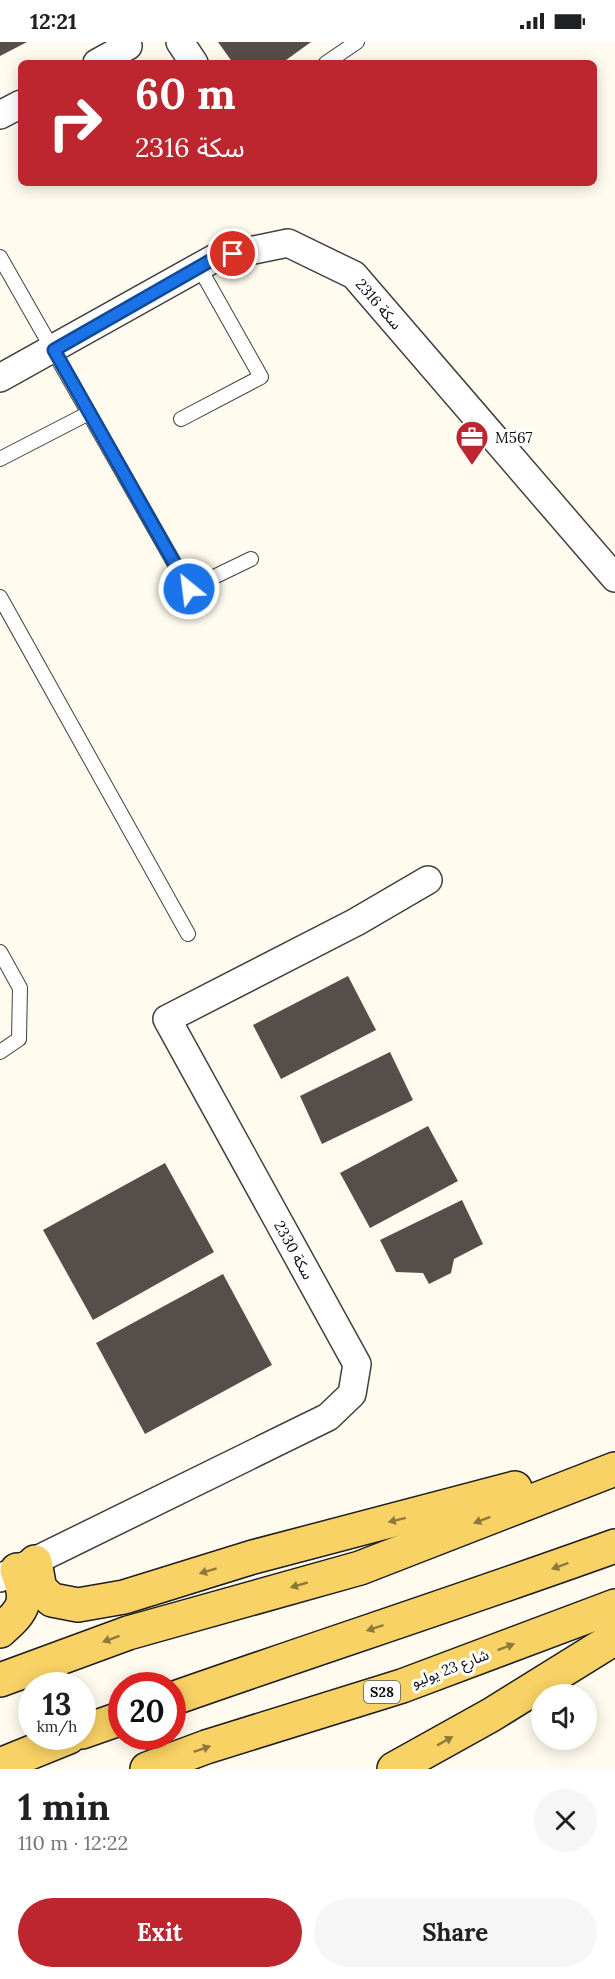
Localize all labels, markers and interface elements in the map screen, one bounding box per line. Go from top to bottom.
text: 12:21 [30,7,77,35]
text: 60 m [135,67,236,121]
icon: right [36,84,114,162]
text: 2316 سكة [135,130,245,164]
pin [207,228,258,279]
icon: arrive [216,237,249,270]
street label: 2316 سكة [352,275,406,333]
office icon: M567 [454,419,490,466]
place label: M567 [495,428,533,447]
position arrow [157,557,221,621]
street label: سكة 2330 [270,1217,318,1283]
one-way arrow [388,1516,406,1526]
one-way arrow [473,1516,491,1526]
one-way arrow [551,1561,569,1571]
one-way arrow [199,1567,217,1576]
one-way arrow [290,1581,308,1591]
one-way arrow [366,1624,384,1634]
one-way arrow [102,1635,120,1645]
one-way arrow [497,1641,515,1651]
street label: شارع 23 يوليو [409,1644,493,1694]
speed limit sign: 20 [108,1672,186,1750]
road number: S28 [364,1681,400,1703]
map controls [531,1684,597,1750]
button: sound [531,1684,597,1750]
text: 13 [43,1685,71,1723]
text: km/h [37,1717,77,1736]
one-way arrow [437,1735,453,1746]
one-way arrow [193,1744,211,1754]
text: 1 min [18,1784,110,1830]
button: close [534,1789,597,1852]
text: 110 m · 12:22 [18,1830,128,1855]
button: Exit [18,1898,302,1967]
button: Share [314,1898,597,1967]

